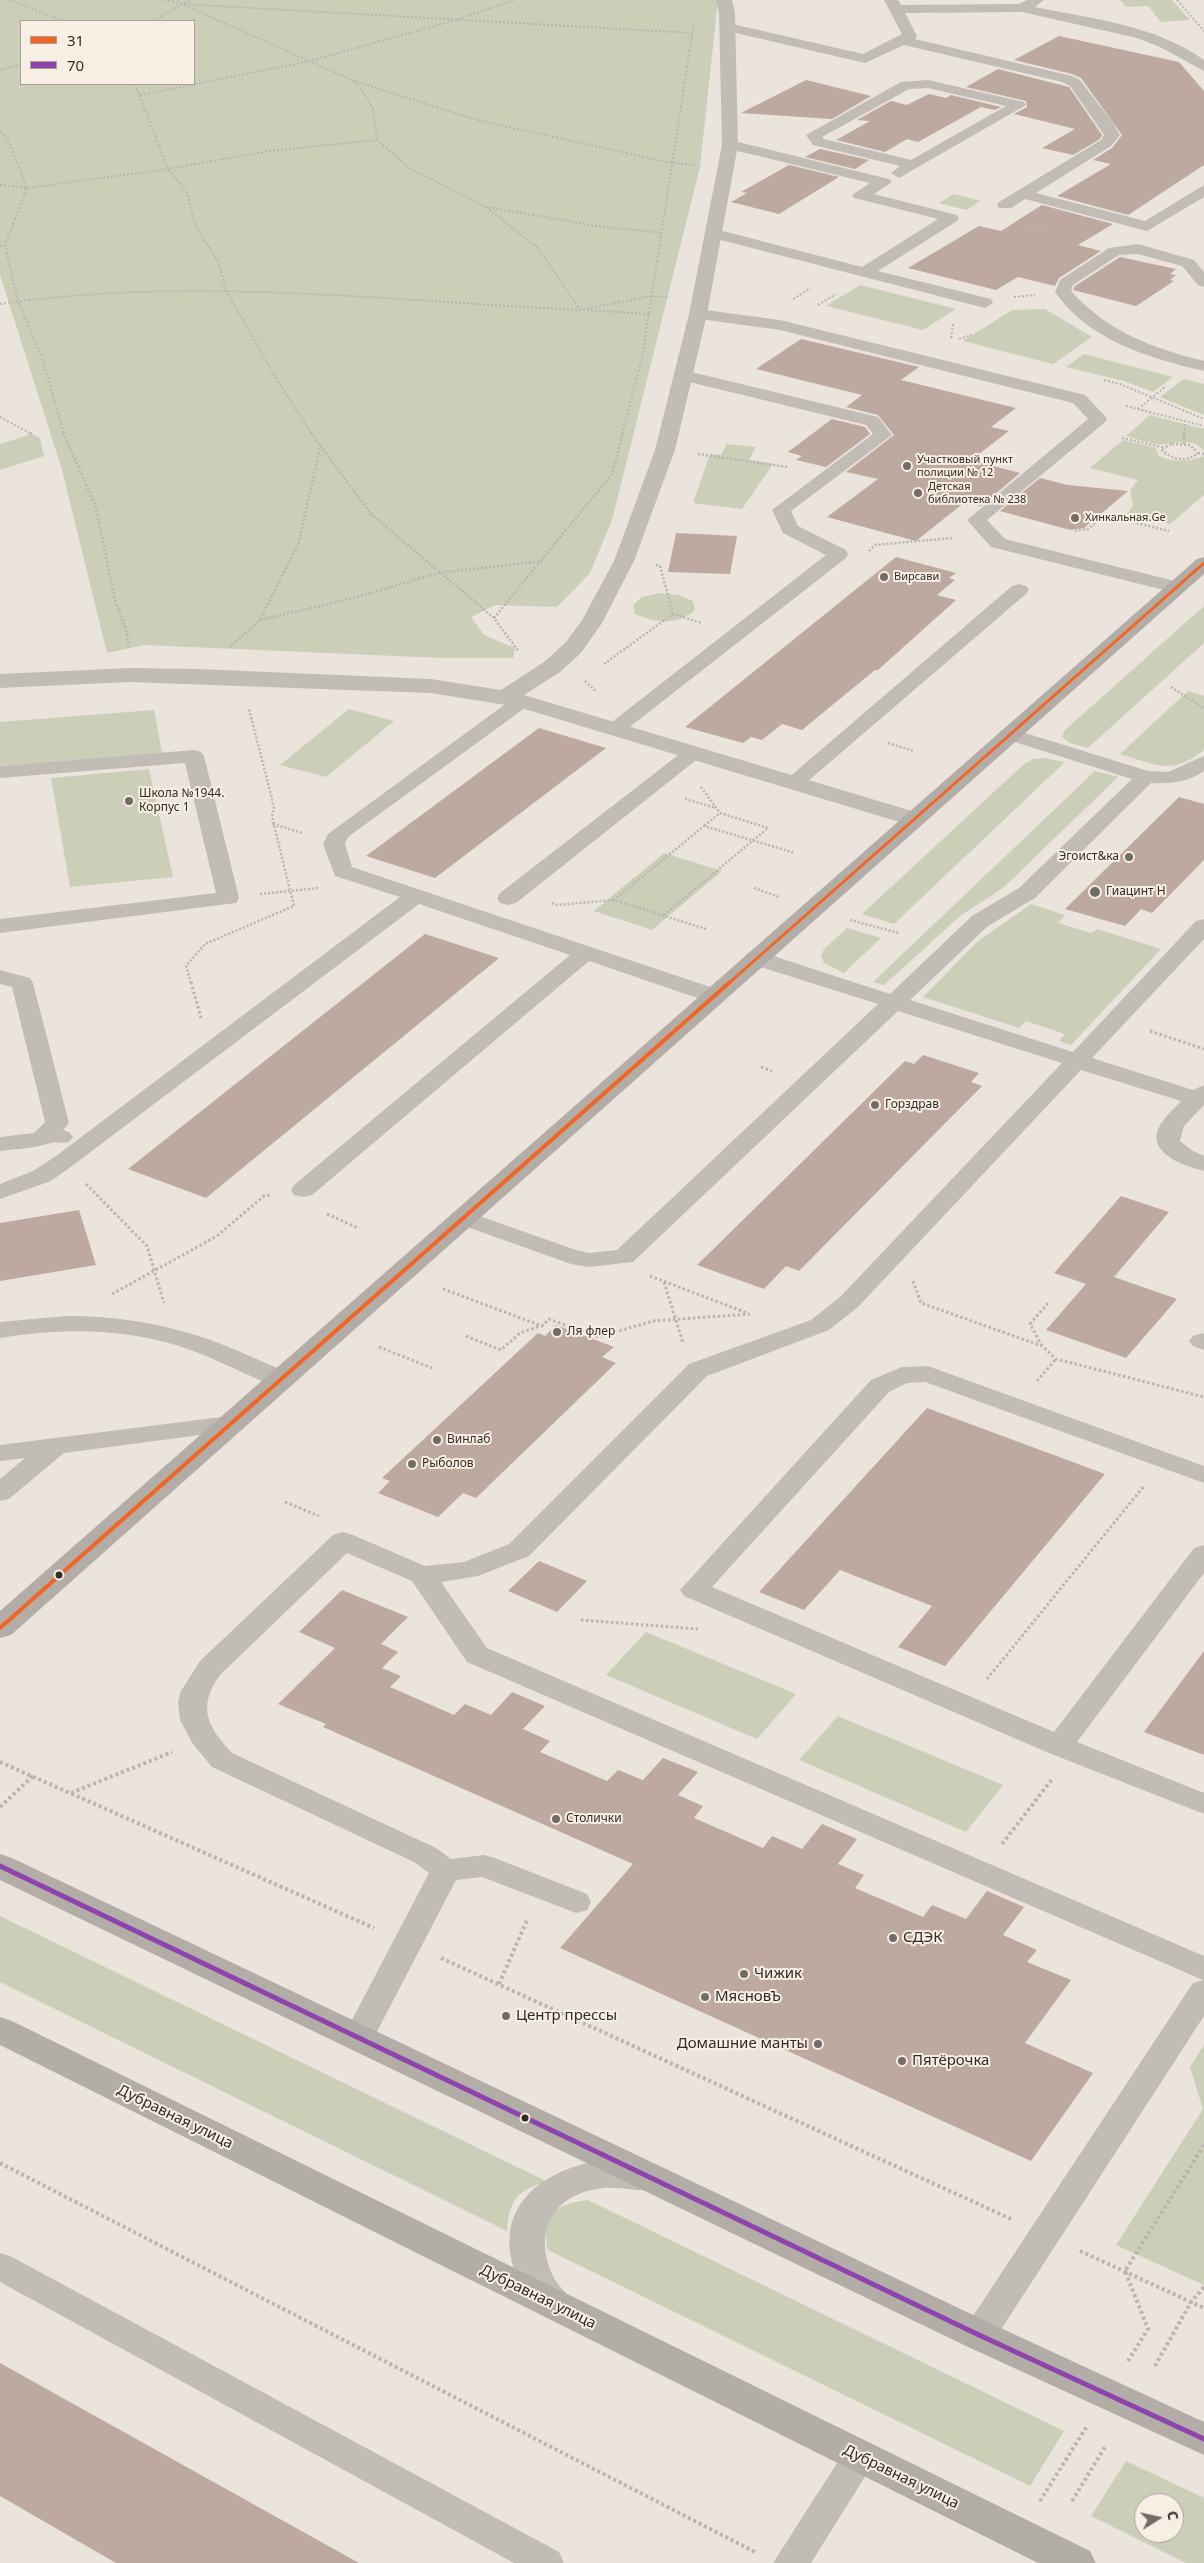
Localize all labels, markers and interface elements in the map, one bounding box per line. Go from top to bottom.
legend [20,20,195,85]
text: 31 [67,30,84,50]
text: 70 [67,55,84,75]
place label: Участковый пункт полиции № 12 [917,453,1013,479]
marker: Участковый пункт полиции № 12 [901,460,913,472]
place label: Детская библиотека № 238 [928,480,1026,506]
marker: Детская библиотека № 238 [912,487,924,499]
place label: Хинкальная.Ge [1085,511,1166,525]
marker: Хинкальная.Ge [1069,512,1081,524]
place label: Вирсави [894,570,939,584]
marker: Вирсави [878,571,890,583]
place label: Школа №1944. Корпус 1 [139,787,224,815]
marker: Школа №1944. Корпус 1 [123,795,135,807]
place label: Эгоист&ка [1058,850,1119,864]
marker: Эгоист&ка [1123,851,1135,863]
marker: Гиацинт Н [1088,885,1102,899]
place label: Гиацинт Н [1106,885,1166,899]
place label: Горздрав [885,1098,939,1112]
marker: Горздрав [869,1099,881,1111]
place label: Ля флер [567,1325,615,1339]
marker: Ля флер [551,1326,563,1338]
place label: Винлаб [447,1433,490,1447]
marker: Винлаб [431,1434,443,1446]
place label: Рыболов [422,1457,474,1471]
marker: Рыболов [406,1458,418,1470]
unlabelled marker [54,1570,64,1580]
place label: Столички [566,1812,622,1826]
marker: Столички [550,1813,562,1825]
place label: СДЭК [903,1929,943,1947]
marker: СДЭК [887,1932,899,1944]
place label: Чижик [754,1965,802,1983]
marker: Чижик [738,1968,750,1980]
place label: МясновЪ [715,1988,781,2006]
marker: МясновЪ [699,1991,711,2003]
place label: Центр прессы [516,2007,617,2025]
marker: Центр прессы [500,2010,512,2022]
place label: Домашние манты [677,2035,808,2053]
marker: Домашние манты [812,2038,824,2050]
place label: Пятёрочка [912,2052,989,2070]
marker: Пятёрочка [896,2055,908,2067]
street label: Дубравная улица [114,2081,236,2153]
unlabelled marker [520,2113,530,2123]
street label: Дубравная улица [477,2261,599,2333]
street label: Дубравная улица [840,2441,962,2513]
north arrow [1134,2493,1184,2543]
text: С [1163,2509,1183,2522]

